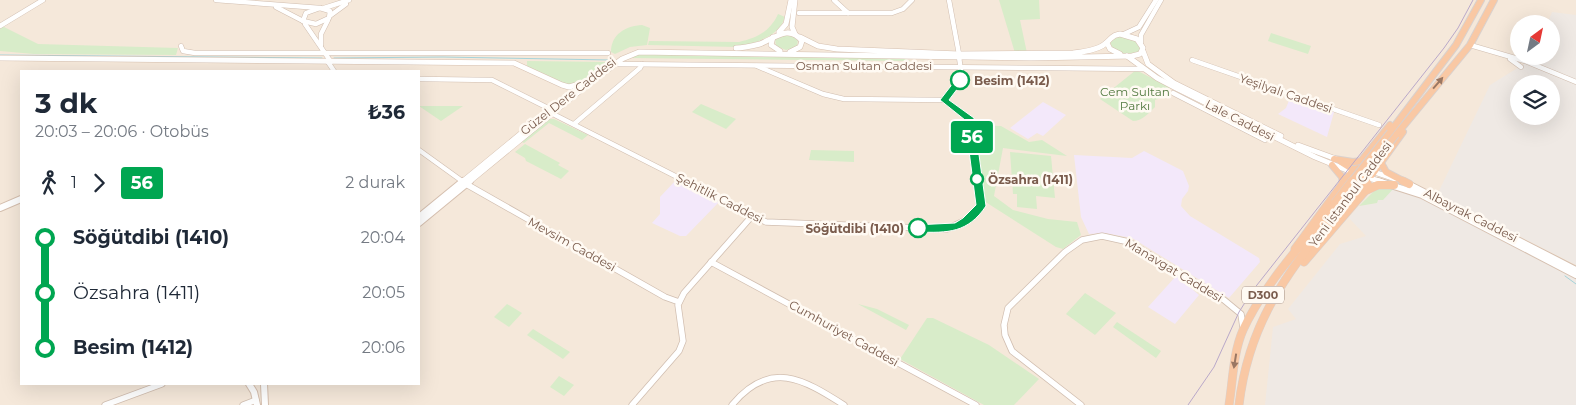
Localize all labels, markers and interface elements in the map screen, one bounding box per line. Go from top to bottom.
north arrow [1510,15,1560,65]
map controls [1510,15,1560,125]
street label: Güzel Dere Caddesi [517,54,619,138]
street label: Osman Sultan Caddesi [796,58,932,73]
marker: Besim (1412) [950,70,970,90]
street label: Yeşilyalı Caddesi [1237,70,1335,116]
place label: Besim (1412) [974,73,1050,88]
button: layers [1510,75,1560,125]
one-way arrow [1432,77,1443,90]
park label: Cem Sultan Parkı [1100,84,1170,113]
text: 3 dk [35,86,97,120]
street label: Lale Caddesi [1203,96,1277,144]
text: ₺36 [368,101,405,124]
line badge: 56 [950,121,994,153]
text: 20:03 – 20:06 · Otobüs [35,122,209,141]
text: 56 [961,126,983,148]
street label: Yeni İstanbul Caddesi [1305,138,1395,250]
icon: walk [35,169,63,197]
icon: forward [85,169,113,197]
street label: Şehitlik Caddesi [674,170,766,226]
text: 56 [131,172,153,194]
marker: Özsahra (1411) [970,172,984,186]
place label: Özsahra (1411) [988,172,1073,187]
text: 1 [71,173,77,192]
text: 2 durak [345,173,405,192]
street label: Albayrak Caddesi [1422,185,1520,245]
street label: Mevsim Caddesi [525,214,619,274]
marker: Söğütdibi (1410) [908,218,928,238]
place label: Söğütdibi (1410) [805,221,904,236]
text: Söğütdibi (1410) [73,226,229,249]
text: 20:04 [361,228,405,247]
street label: Manavgat Caddesi [1122,235,1226,305]
text: Özsahra (1411) [73,281,200,304]
text: 20:05 [362,283,405,302]
road number: D300 [1242,286,1284,304]
street label: Cumhuriyet Caddesi [787,297,901,369]
text: Besim (1412) [73,336,193,359]
text: 20:06 [362,338,405,357]
one-way arrow [1231,353,1239,369]

